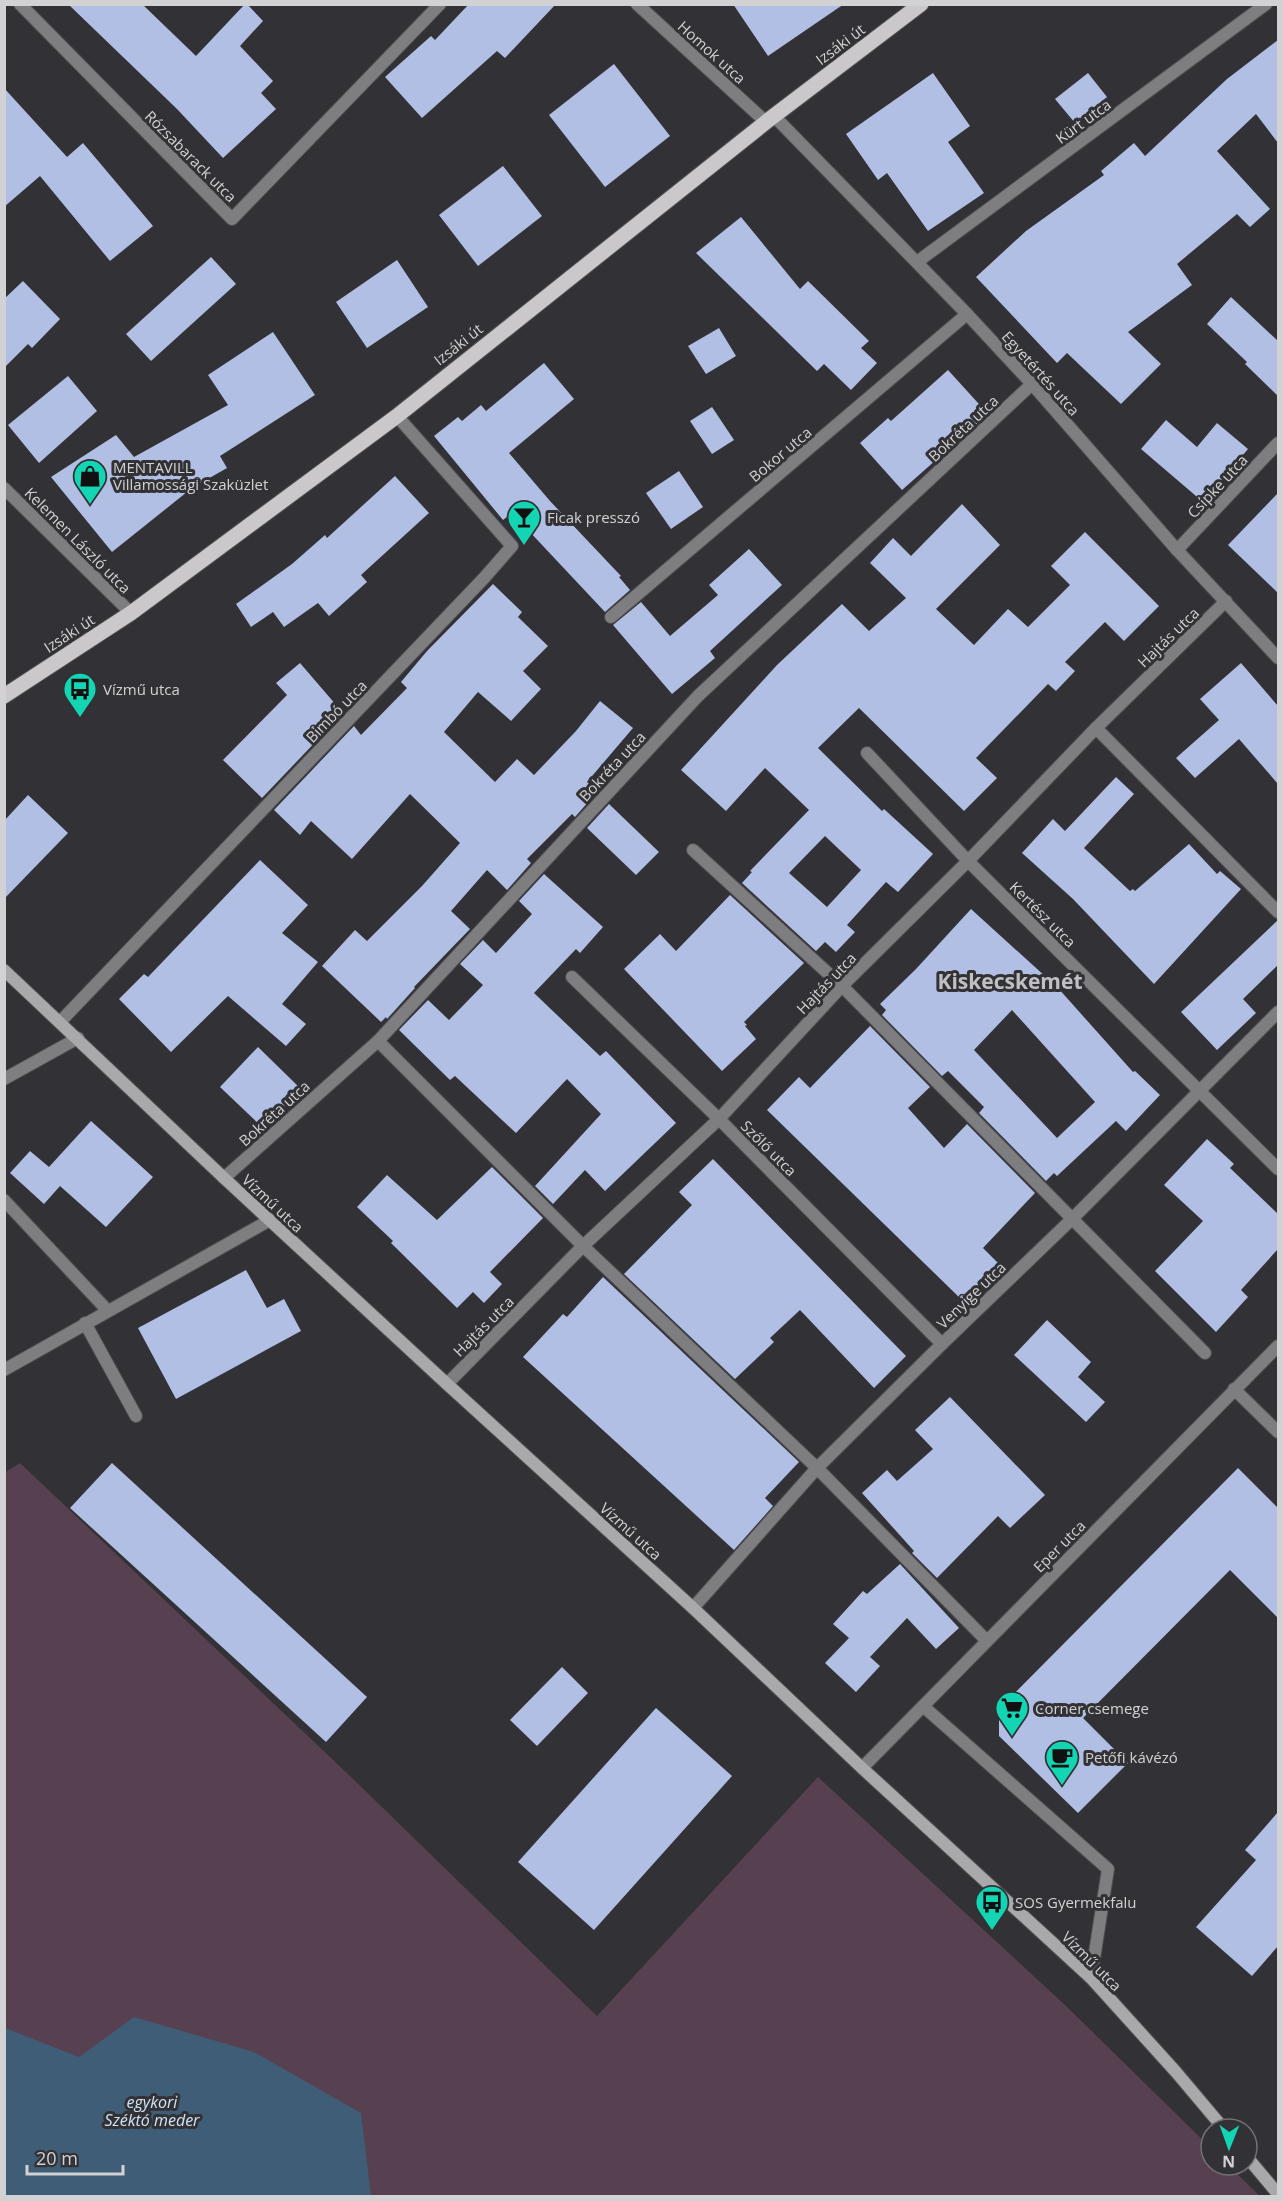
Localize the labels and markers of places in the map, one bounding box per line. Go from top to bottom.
place label: MENTAVILL Villamossági Szaküzlet [113,457,268,494]
shop icon: MENTAVILL Villamossági Szaküzlet [72,458,108,505]
bar icon: Ficak presszó [506,499,542,546]
place label: Ficak presszó [547,507,640,527]
bus stop icon: Vízmű utca [62,671,98,718]
place label: Vízmű utca [103,679,180,699]
supermarket icon: Corner csemege [994,1690,1030,1737]
place label: Corner csemege [1035,1698,1149,1718]
cafe icon: Petőfi kávézó [1044,1739,1080,1786]
place label: Petőfi kávézó [1085,1747,1178,1767]
bus stop icon: SOS Gyermekfalu [974,1884,1010,1931]
place label: SOS Gyermekfalu [1015,1892,1137,1912]

